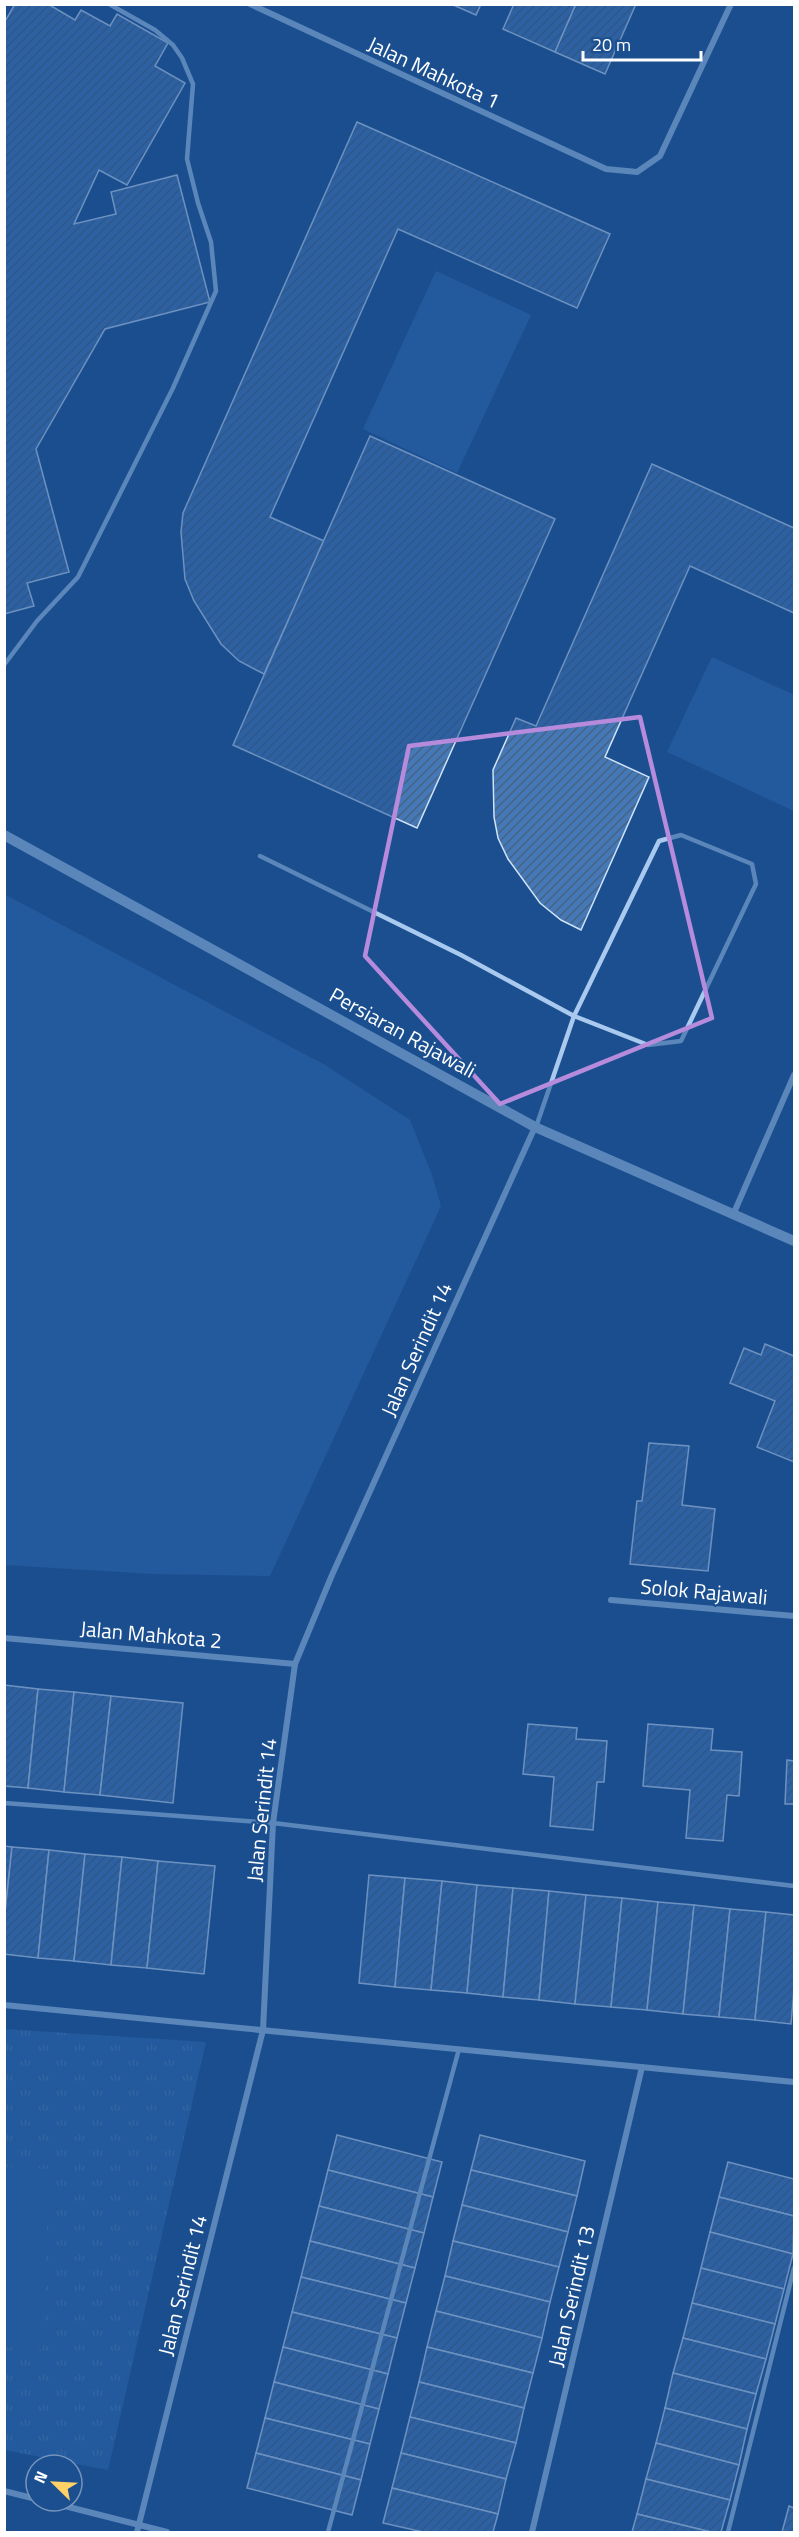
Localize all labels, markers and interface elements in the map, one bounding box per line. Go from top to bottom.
scale bar [583,24,702,62]
street label: Jalan Mahkota 1 [363,27,505,117]
text: 20 m [592,31,631,58]
street label: Persiaran Rajawali [324,978,482,1086]
street label: Jalan Serindit 14 [372,1277,460,1421]
street label: Solok Rajawali [639,1570,769,1612]
street label: Jalan Mahkota 2 [79,1612,223,1656]
street label: Jalan Serindit 14 [238,1737,284,1883]
street label: Jalan Serindit 14 [149,2211,215,2359]
street label: Jalan Serindit 13 [539,2222,603,2370]
north arrow [24,2453,84,2513]
text: N [27,2467,54,2487]

